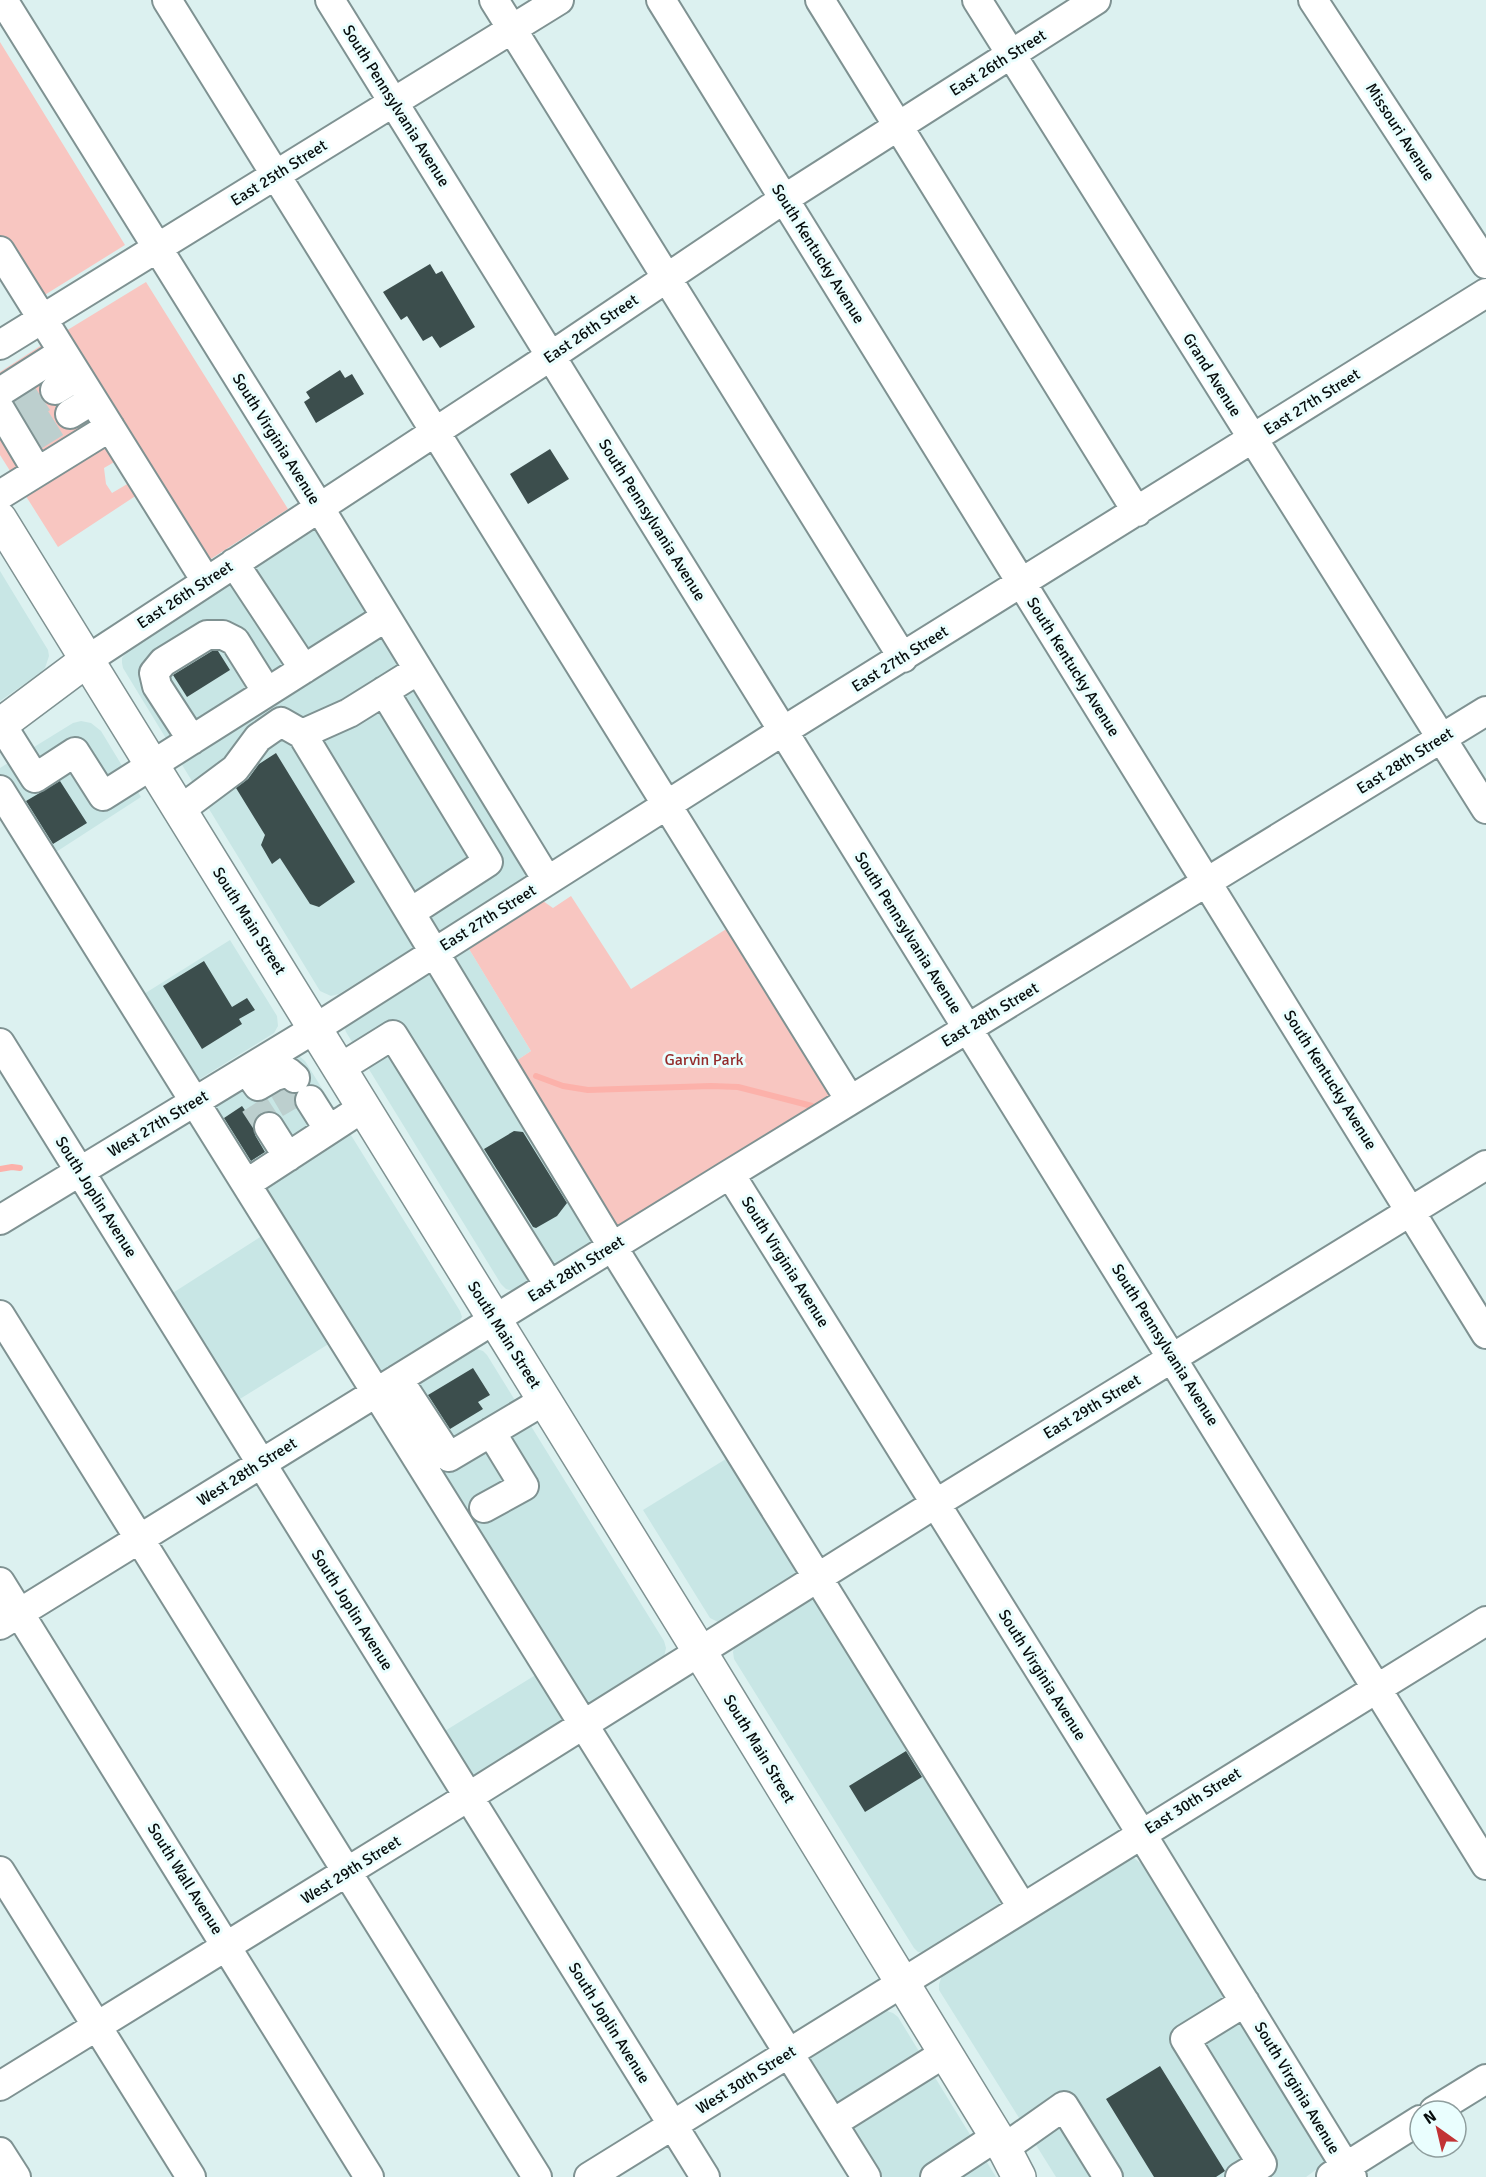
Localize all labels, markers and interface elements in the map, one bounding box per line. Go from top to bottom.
street label: South Pennsylvania Avenue [338,21,454,191]
street label: East 26th Street [946,25,1050,101]
street label: Missouri Avenue [1361,79,1439,185]
street label: East 25th Street [227,135,331,211]
street label: South Kentucky Avenue [767,181,869,327]
street label: East 26th Street [540,290,643,368]
street label: Grand Avenue [1178,329,1246,421]
street label: East 27th Street [1260,364,1364,440]
street label: South Virginia Avenue [228,370,324,508]
street label: South Pennsylvania Avenue [594,435,710,605]
street label: East 26th Street [133,556,237,633]
street label: South Kentucky Avenue [1022,594,1124,740]
street label: East 27th Street [848,621,952,697]
street label: East 28th Street [1353,723,1457,799]
street label: South Pennsylvania Avenue [850,848,966,1018]
street label: South Main Street [208,863,290,979]
street label: East 27th Street [436,880,540,956]
street label: East 28th Street [938,978,1043,1052]
street label: South Kentucky Avenue [1279,1007,1381,1153]
park label: Garvin Park [664,1050,744,1070]
street label: West 27th Street [104,1086,212,1162]
street label: South Joplin Avenue [51,1133,141,1261]
street label: South Virginia Avenue [737,1193,833,1331]
street label: East 28th Street [524,1231,628,1307]
street label: South Pennsylvania Avenue [1107,1260,1223,1430]
street label: South Main Street [463,1277,545,1393]
street label: East 29th Street [1040,1370,1145,1444]
street label: West 28th Street [193,1433,301,1511]
street label: South Joplin Avenue [307,1546,397,1674]
street label: South Virginia Avenue [994,1606,1090,1744]
street label: South Main Street [719,1691,799,1807]
street label: East 30th Street [1141,1763,1245,1839]
street label: South Wall Avenue [143,1820,227,1938]
street label: West 29th Street [297,1831,405,1909]
street label: South Joplin Avenue [564,1959,654,2087]
street label: South Virginia Avenue [1250,2018,1344,2158]
street label: West 30th Street [692,2041,800,2119]
north arrow [1408,2099,1468,2159]
text: N [1420,2106,1440,2129]

